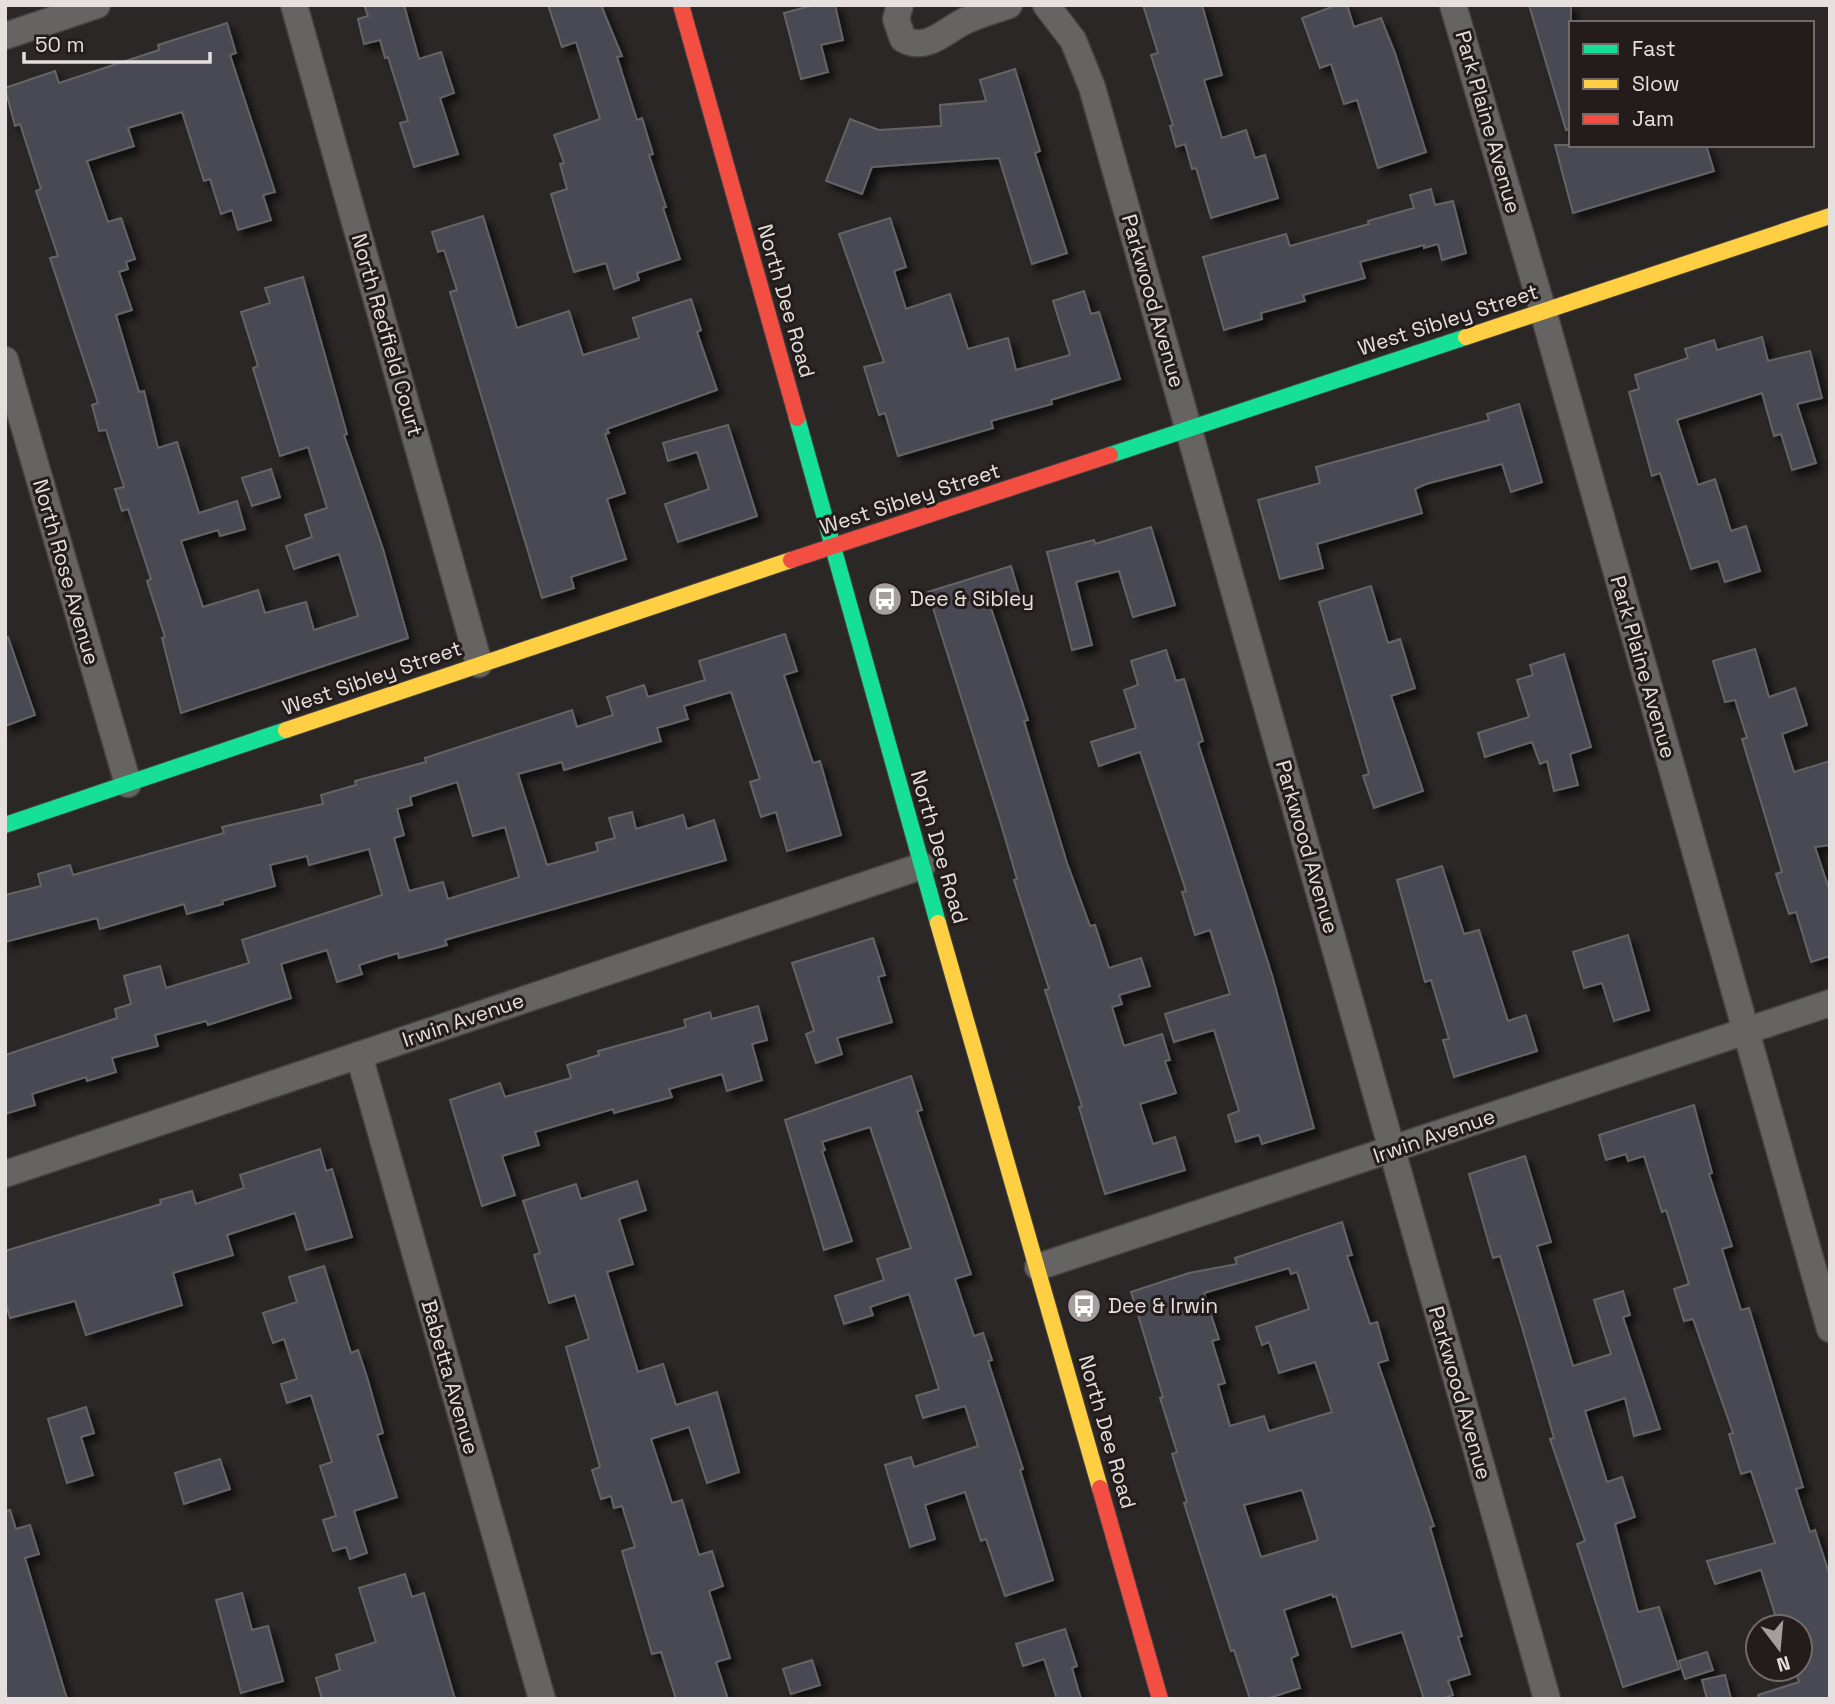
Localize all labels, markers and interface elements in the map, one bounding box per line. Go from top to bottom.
scale bar [24,21,210,65]
legend [1569,21,1814,147]
street label: Park Plaine Avenue [1450,27,1527,216]
text: 50 m [35,31,85,58]
text: Fast [1632,35,1676,62]
text: Slow [1632,70,1680,97]
text: Jam [1632,105,1674,132]
street label: Parkwood Avenue [1116,211,1191,391]
street label: North Dee Road [752,221,821,381]
street label: North Redfield Court [346,231,429,439]
street label: West Sibley Street [1354,278,1541,361]
street label: West Sibley Street [816,457,1003,540]
street label: North Rose Avenue [27,476,106,668]
street label: Park Plaine Avenue [1605,572,1682,761]
bus stop icon: Dee & Sibley [866,580,904,618]
place label: Dee & Sibley [910,585,1034,612]
street label: West Sibley Street [279,634,465,721]
street label: Parkwood Avenue [1270,757,1345,937]
street label: North Dee Road [905,767,974,927]
street label: Irwin Avenue [398,986,527,1053]
street label: Irwin Avenue [1369,1102,1498,1169]
bus stop icon: Dee & Irwin [1065,1287,1103,1325]
place label: Dee & Irwin [1108,1292,1218,1319]
street label: Babetta Avenue [415,1296,485,1457]
street label: Parkwood Avenue [1423,1303,1498,1483]
street label: North Dee Road [1073,1352,1142,1512]
north arrow [1744,1613,1814,1683]
text: N [1774,1650,1793,1678]

